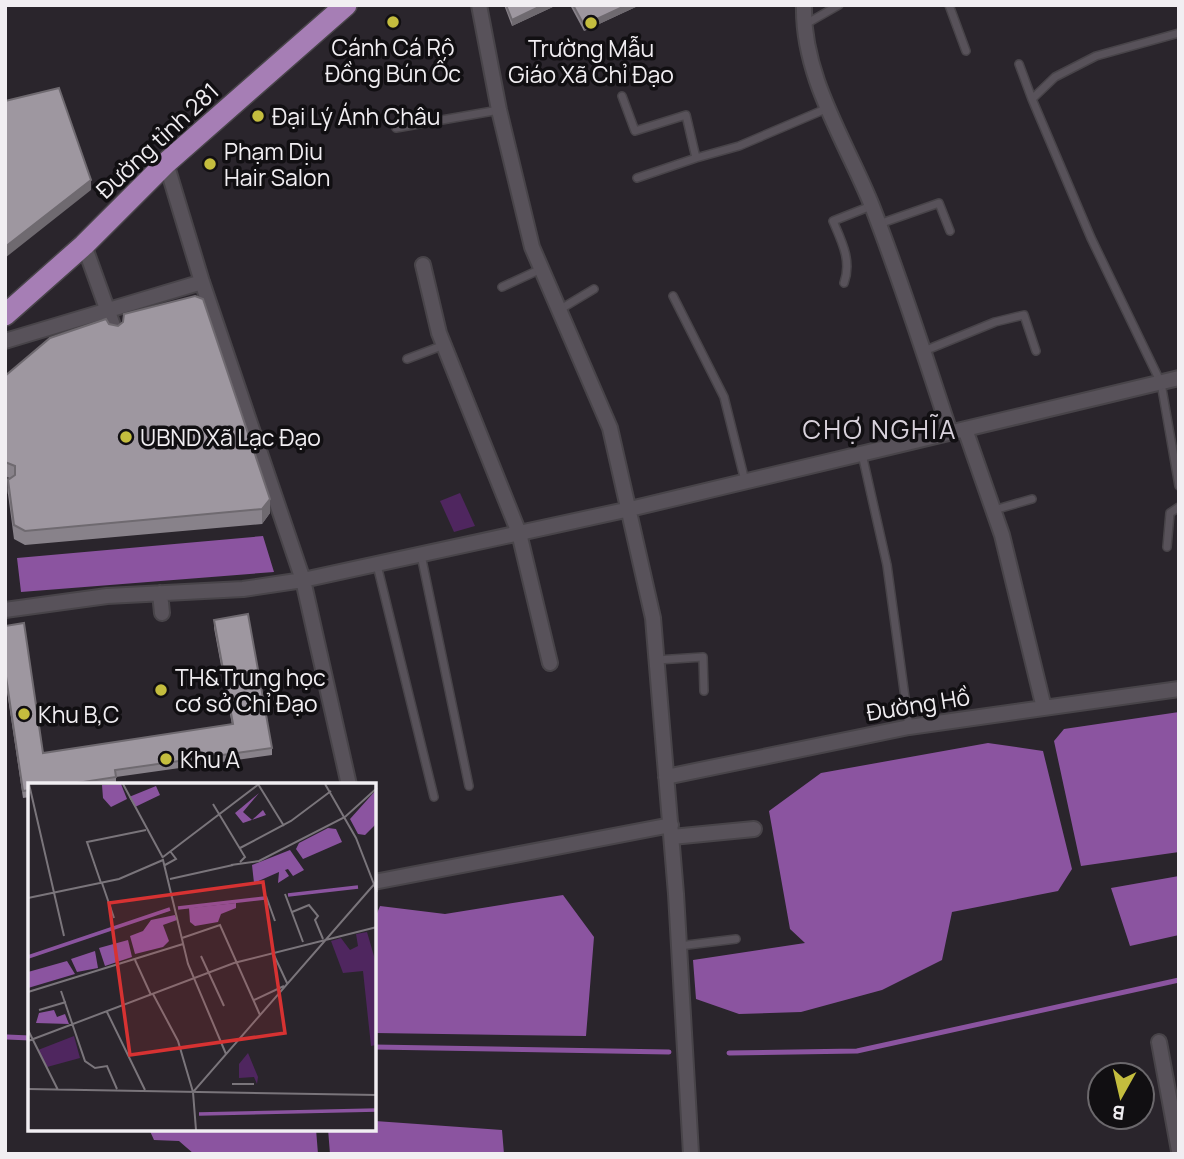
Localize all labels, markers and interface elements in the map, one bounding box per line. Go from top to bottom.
marker: Cánh Cá Rô Đồng Bún Ốc [385,14,401,30]
marker: Trường Mẫu Giáo Xã Chỉ Đạo [583,15,599,31]
place label: Cánh Cá Rô Đồng Bún Ốc [325,31,461,89]
place label: Trường Mẫu Giáo Xã Chỉ Đạo [508,32,674,90]
street label: Đường tỉnh 281 [89,75,225,205]
place label: Đại Lý Ánh Châu [272,100,440,132]
marker: Đại Lý Ánh Châu [250,108,266,124]
place label: Phạm Dịu Hair Salon [224,135,330,193]
marker: Phạm Dịu Hair Salon [202,156,218,172]
district label: CHỢ NGHĨA [803,411,957,447]
place label: UBND Xã Lạc Đạo [140,421,321,453]
marker: UBND Xã Lạc Đạo [118,429,134,445]
place label: TH&Trung học cơ sở Chỉ Đạo [175,661,326,719]
street label: Đường Hồ [864,680,972,728]
marker: TH&Trung học cơ sở Chỉ Đạo [153,682,169,698]
place label: Khu B,C [38,698,120,730]
marker: Khu B,C [16,706,32,722]
place label: Khu A [180,743,241,775]
marker: Khu A [158,751,174,767]
inset map [28,783,376,1131]
north arrow [1086,1061,1156,1131]
text: B [1111,1099,1126,1127]

